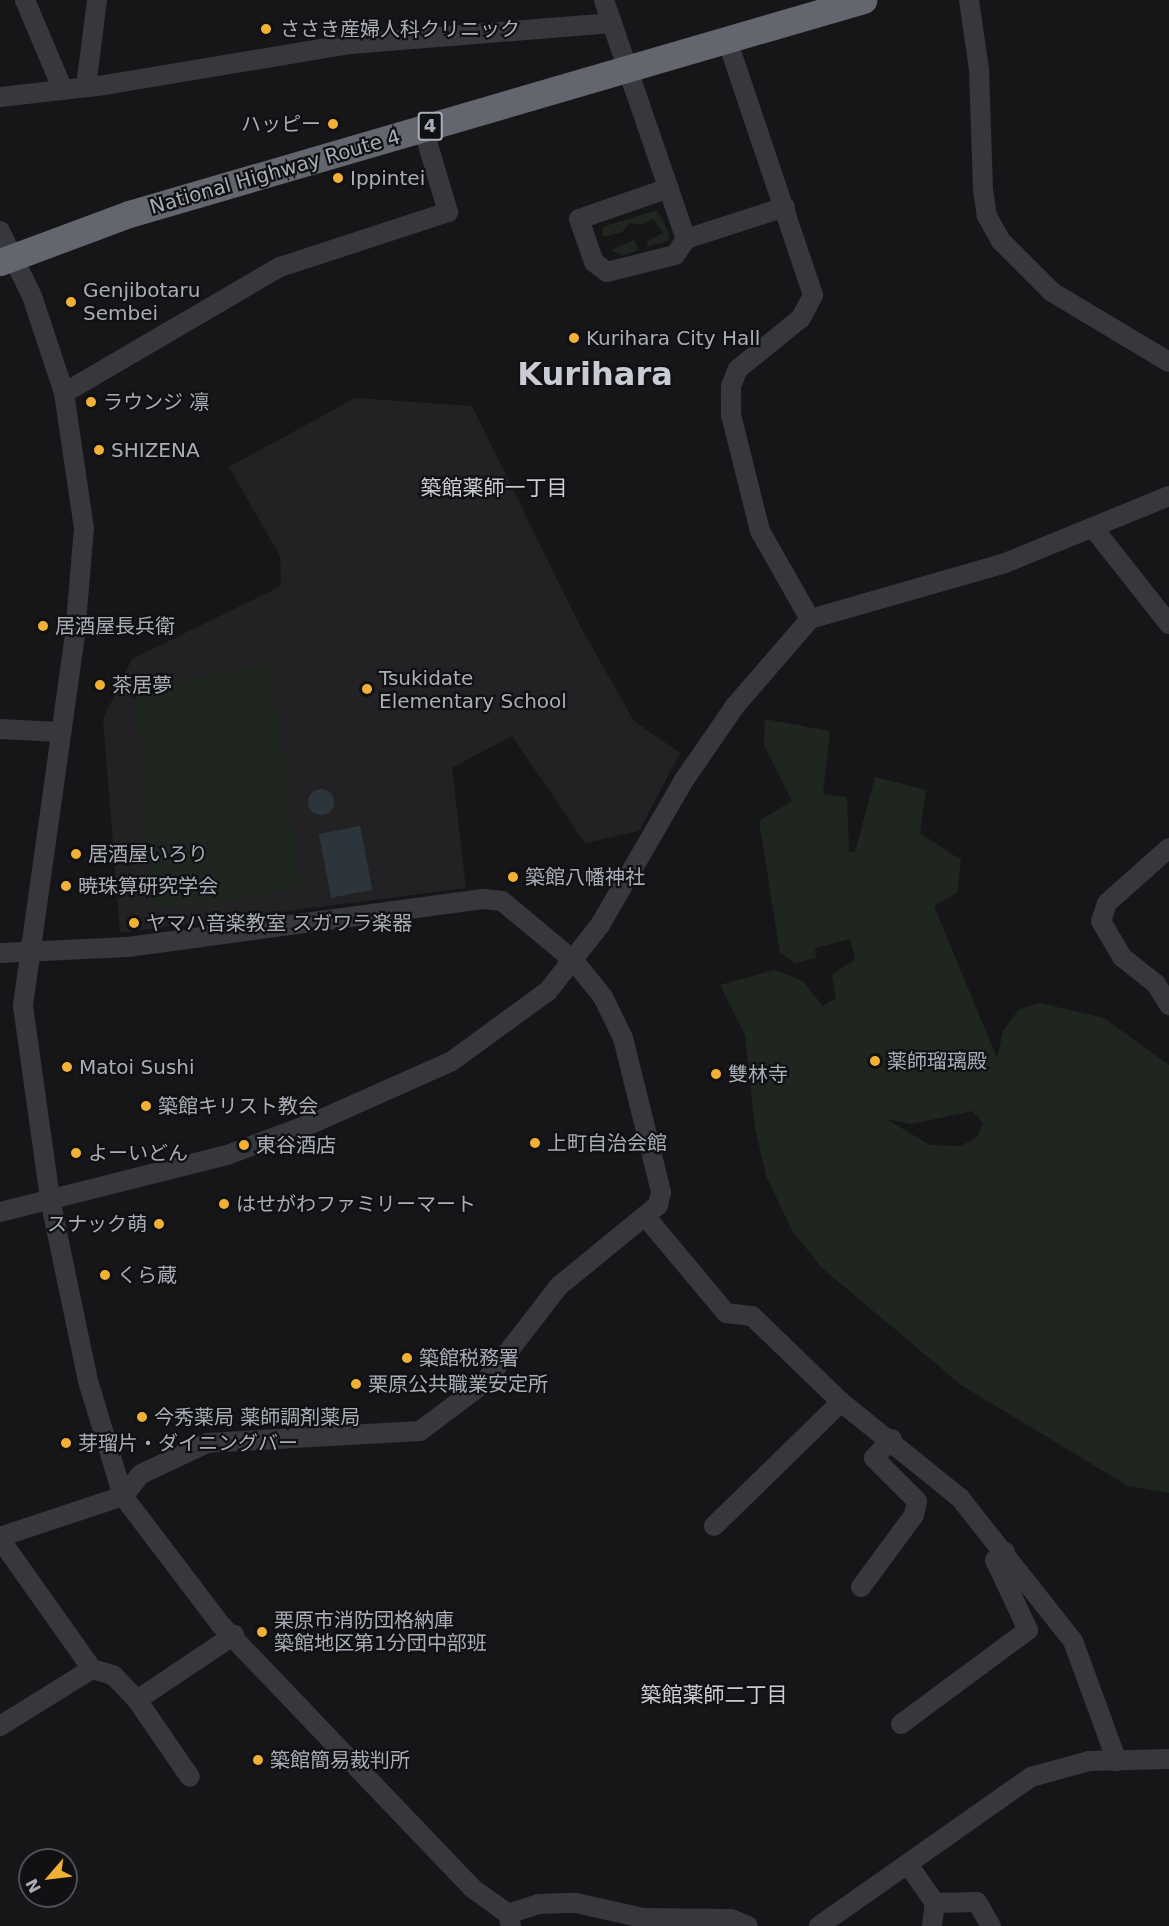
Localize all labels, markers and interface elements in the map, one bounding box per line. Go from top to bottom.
place label: ささき産婦人科クリニック [280,17,520,41]
marker: ささき産婦人科クリニック [257,20,275,38]
road number: 4 [416,111,444,141]
place label: ハッピー [241,112,321,136]
marker: ハッピー [326,117,340,131]
street label: National Highway Route 4 [147,125,403,219]
place label: Ippintei [350,166,425,190]
marker: Ippintei [331,171,345,185]
place label: Genjibotaru Sembei [83,278,201,325]
marker: Genjibotaru Sembei [64,295,78,309]
place label: Kurihara City Hall [586,326,760,350]
marker: Kurihara City Hall [567,331,581,345]
district label: Kurihara [517,355,673,393]
place label: ラウンジ 凛 [103,390,209,414]
marker: ラウンジ 凛 [84,395,98,409]
place label: SHIZENA [111,438,200,462]
marker: SHIZENA [92,443,106,457]
district label: 築館薬師一丁目 [421,475,567,501]
place label: 居酒屋長兵衛 [55,614,175,638]
marker: 居酒屋長兵衛 [36,619,50,633]
place label: Tsukidate Elementary School [379,666,567,713]
place label: 茶居夢 [112,673,172,697]
marker: 茶居夢 [93,678,107,692]
marker: Tsukidate Elementary School [360,682,374,696]
place label: 居酒屋いろり [88,842,208,866]
marker: 居酒屋いろり [69,847,83,861]
place label: 築館八幡神社 [525,865,645,889]
marker: 築館八幡神社 [506,870,520,884]
place label: 暁珠算研究学会 [78,874,218,898]
marker: 暁珠算研究学会 [59,879,73,893]
place label: ヤマハ音楽教室 スガワラ楽器 [146,911,412,935]
marker: ヤマハ音楽教室 スガワラ楽器 [127,916,141,930]
place label: 薬師瑠璃殿 [887,1049,987,1073]
marker: 薬師瑠璃殿 [868,1054,882,1068]
place label: Matoi Sushi [79,1055,195,1079]
marker: Matoi Sushi [60,1060,74,1074]
place label: 雙林寺 [728,1062,788,1086]
marker: 雙林寺 [709,1067,723,1081]
place label: 築館キリスト教会 [158,1094,318,1118]
marker: 築館キリスト教会 [139,1099,153,1113]
place label: 上町自治会館 [547,1131,667,1155]
place label: 東谷酒店 [256,1133,336,1157]
marker: 上町自治会館 [528,1136,542,1150]
marker: 東谷酒店 [237,1138,251,1152]
place label: よーいどん [88,1141,188,1165]
marker: よーいどん [69,1146,83,1160]
place label: はせがわファミリーマート [236,1192,476,1216]
marker: はせがわファミリーマート [217,1197,231,1211]
place label: スナック萌 [47,1212,147,1236]
marker: スナック萌 [152,1217,166,1231]
place label: くら蔵 [117,1263,177,1287]
marker: くら蔵 [98,1268,112,1282]
place label: 築館税務署 [419,1346,519,1370]
marker: 築館税務署 [400,1351,414,1365]
place label: 栗原公共職業安定所 [368,1372,548,1396]
marker: 栗原公共職業安定所 [349,1377,363,1391]
place label: 今秀薬局 薬師調剤薬局 [154,1405,360,1429]
marker: 今秀薬局 薬師調剤薬局 [135,1410,149,1424]
place label: 芽瑠片・ダイニングバー [78,1431,298,1455]
marker: 芽瑠片・ダイニングバー [59,1436,73,1450]
place label: 栗原市消防団格納庫 築館地区第1分団中部班 [274,1608,487,1655]
marker: 栗原市消防団格納庫 築館地区第1分団中部班 [255,1625,269,1639]
district label: 築館薬師二丁目 [641,1682,787,1708]
place label: 築館簡易裁判所 [270,1748,410,1772]
marker: 築館簡易裁判所 [251,1753,265,1767]
north arrow [18,1848,78,1908]
text: N [22,1875,45,1896]

